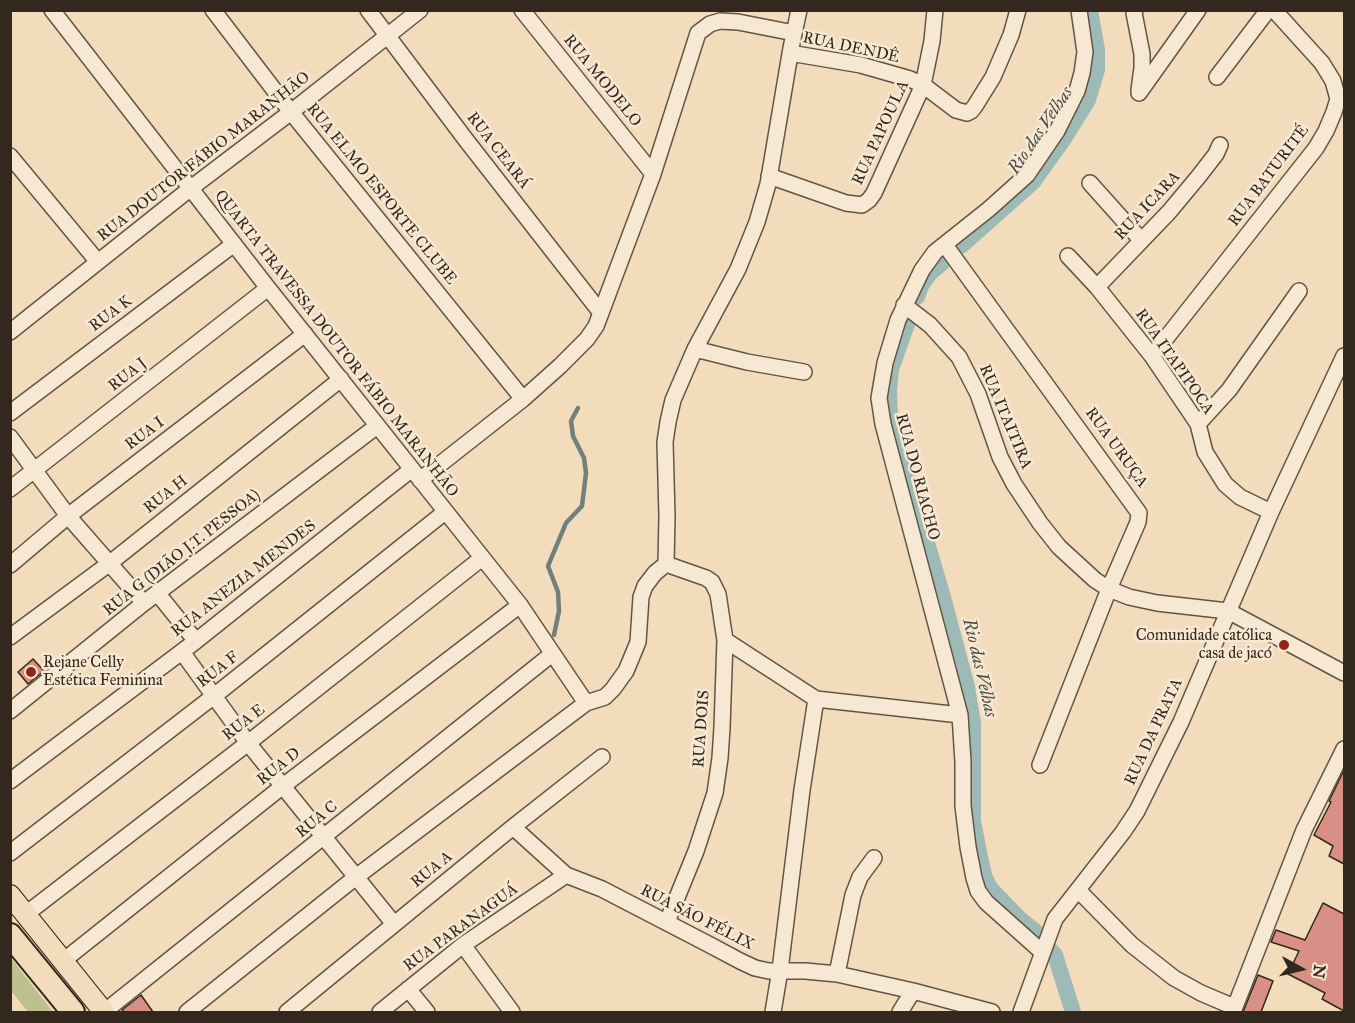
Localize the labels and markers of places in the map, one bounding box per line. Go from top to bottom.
place label: Comunidade católica casa de jacó [1136,626,1272,664]
marker: Comunidade católica casa de jacó [1277,638,1291,652]
place label: Rejane Celly Estética Feminina [43,653,163,691]
marker: Rejane Celly Estética Feminina [24,665,38,679]

